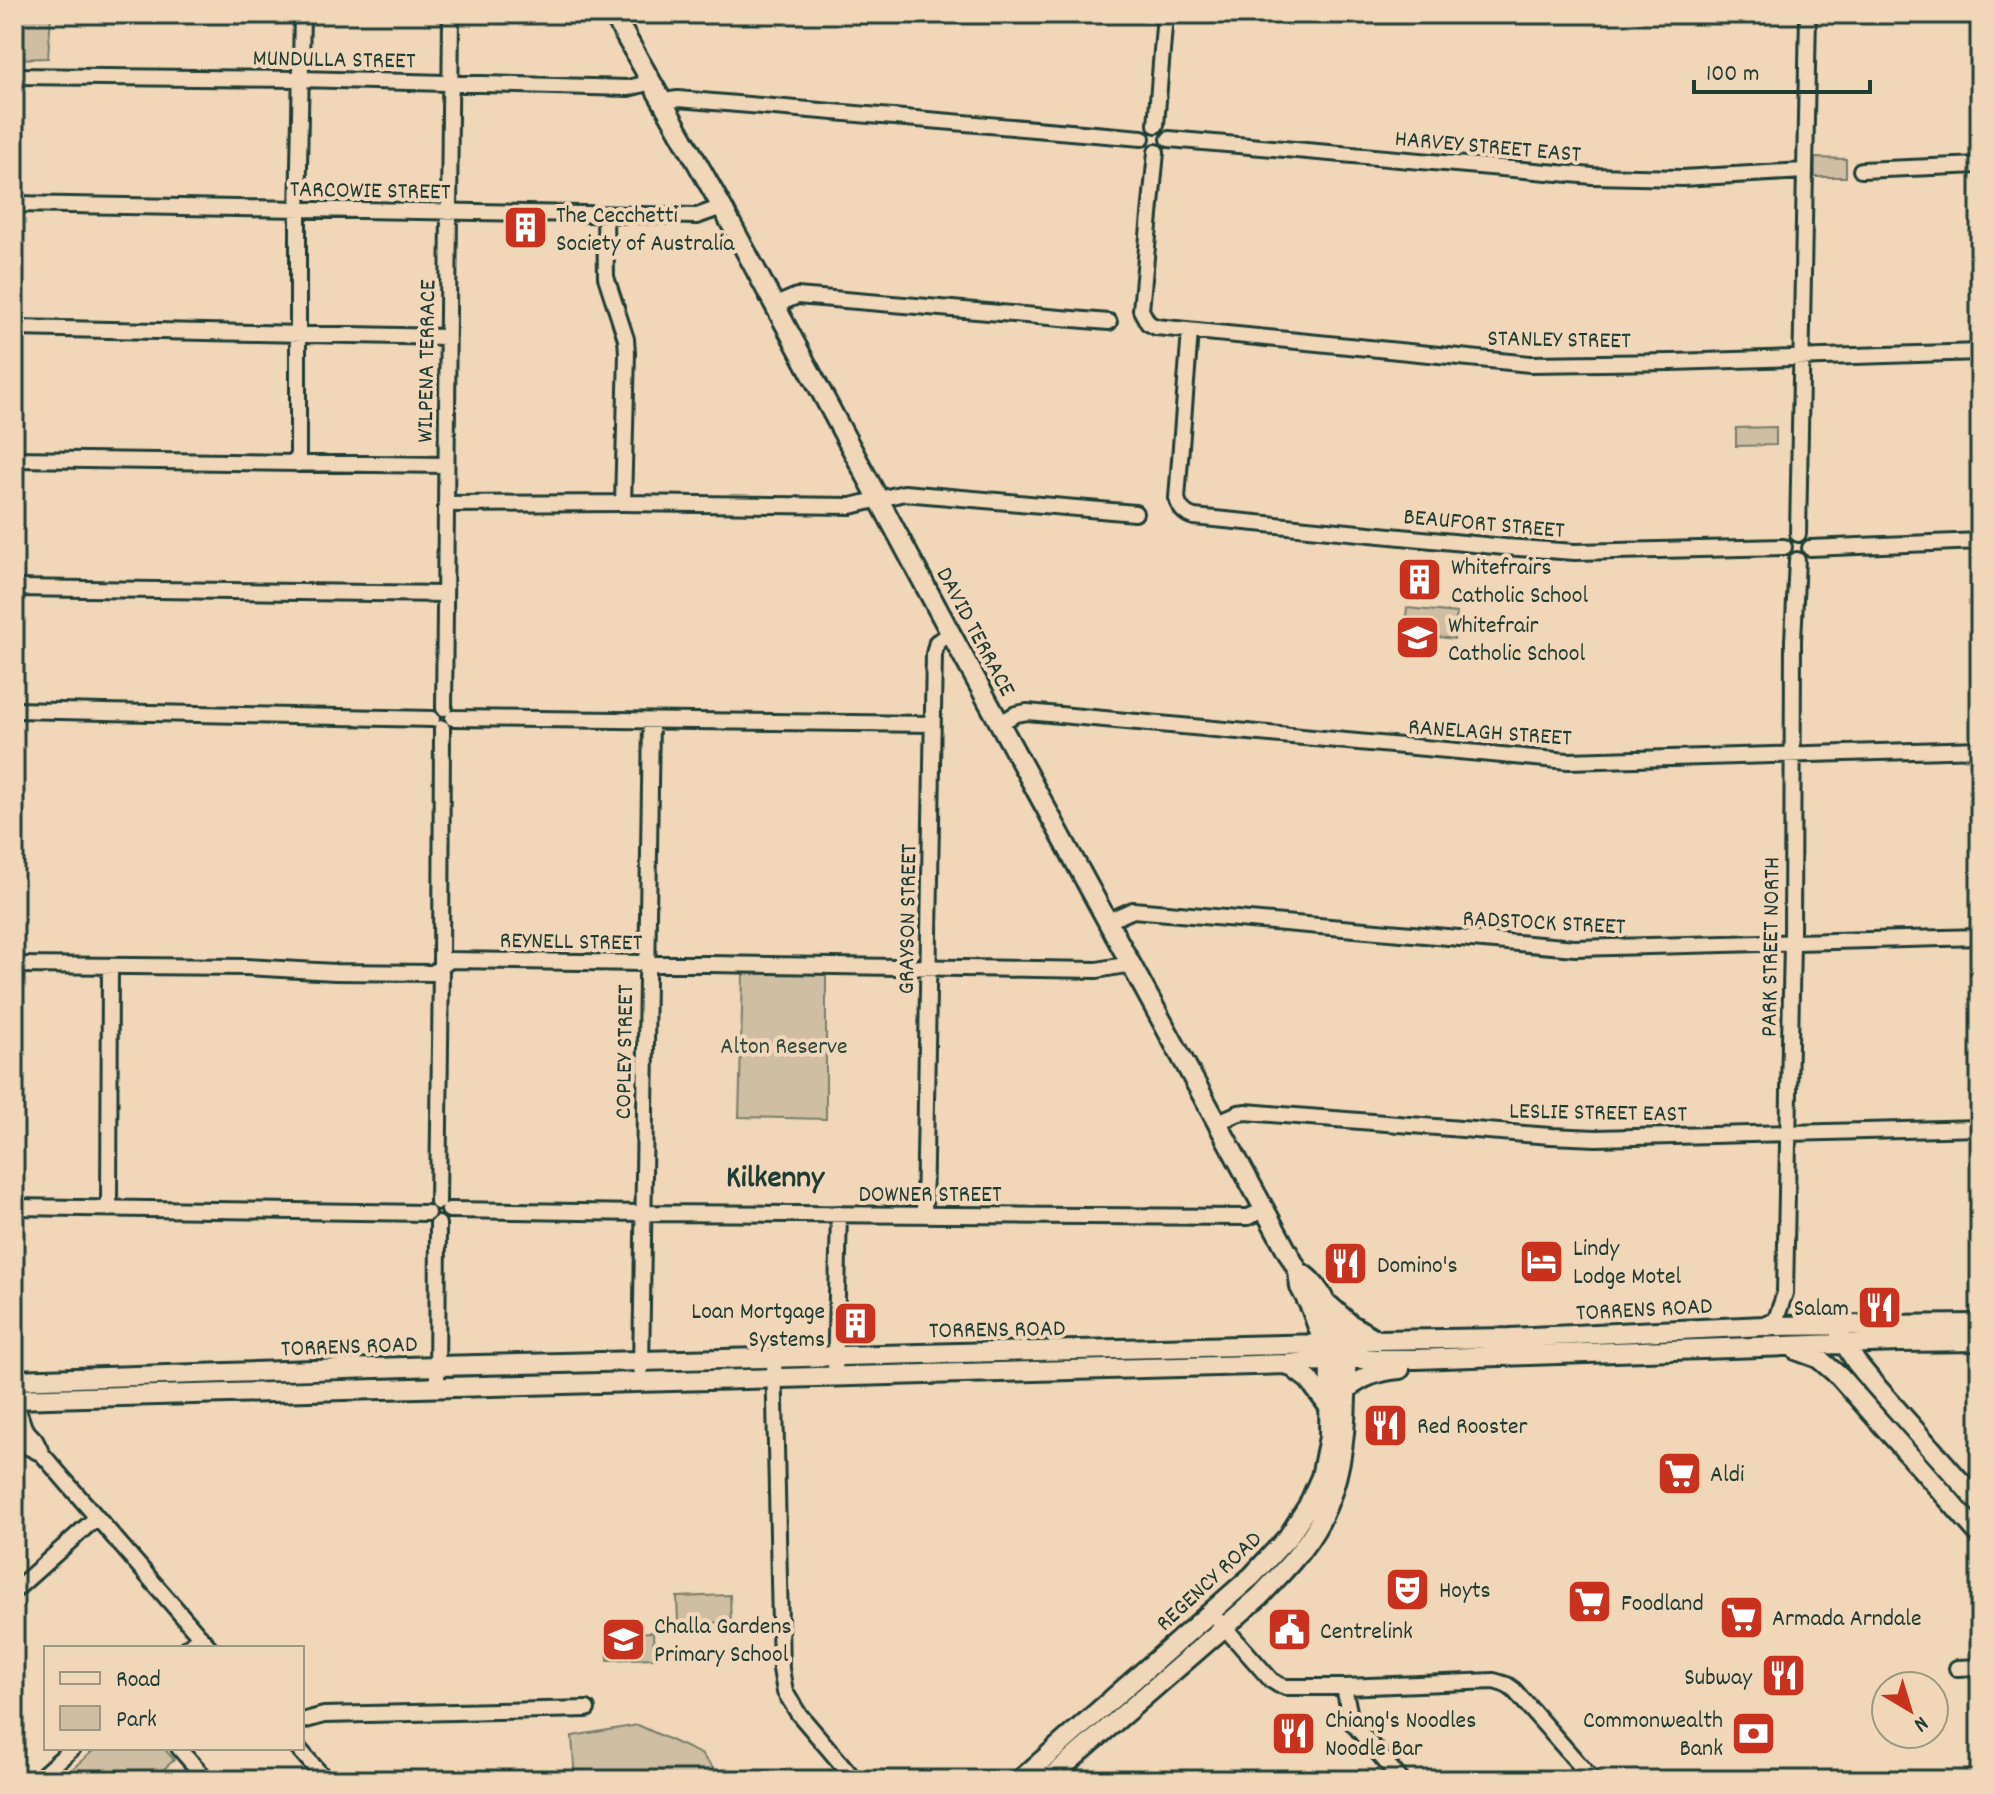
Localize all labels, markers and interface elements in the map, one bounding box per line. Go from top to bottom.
street label: MUNDULLA STREET [252,43,416,79]
scale bar [1694,44,1870,94]
text: 100 m [1706,58,1759,92]
street label: HARVEY STREET EAST [1393,123,1583,173]
street label: TARCOWIE STREET [289,174,451,210]
place label: The Cecchetti Society of Australia [556,200,735,262]
building icon: The Cecchetti Society of Australia [501,204,549,252]
street label: WILPENA TERRACE [410,279,446,443]
street label: STANLEY STREET [1487,323,1631,359]
street label: BEAUFORT STREET [1402,501,1566,549]
place label: Whitefrairs Catholic School [1451,552,1588,614]
building icon: Whitefrairs Catholic School [1396,556,1444,604]
street label: DAVID TERRACE [926,562,1023,703]
place label: Whitefrair Catholic School [1448,610,1585,672]
school or university icon: Whitefrair Catholic School [1393,614,1441,662]
street label: RANELAGH STREET [1407,711,1573,757]
street label: GRAYSON STREET [891,843,927,995]
street label: PARK STREET NORTH [1753,857,1791,1037]
street label: RADSTOCK STREET [1462,903,1626,945]
street label: REYNELL STREET [499,925,643,961]
street label: COPLEY STREET [608,984,644,1120]
park label: Alton Reserve [720,1031,848,1065]
street label: LESLIE STREET EAST [1509,1095,1688,1133]
district label: Kilkenny [726,1157,825,1203]
street label: DOWNER STREET [858,1179,1002,1213]
place label: Lindy Lodge Motel [1573,1233,1681,1295]
hotel icon: Lindy Lodge Motel [1518,1237,1566,1285]
restaurant icon: Domino's [1322,1240,1370,1288]
place label: Domino's [1377,1250,1458,1284]
restaurant icon: Salam [1856,1283,1904,1331]
street label: TORRENS ROAD [1575,1290,1713,1332]
place label: Salam [1794,1293,1849,1327]
place label: Loan Mortgage Systems [691,1296,825,1358]
building icon: Loan Mortgage Systems [832,1300,880,1348]
street label: TORRENS ROAD [928,1313,1066,1349]
street label: TORRENS ROAD [280,1329,418,1367]
restaurant icon: Red Rooster [1362,1401,1410,1449]
place label: Red Rooster [1417,1411,1528,1445]
supermarket icon: Aldi [1655,1449,1703,1497]
place label: Aldi [1710,1459,1744,1493]
street label: REGENCY ROAD [1149,1524,1271,1641]
theatre icon: Hoyts [1384,1565,1432,1613]
place label: Hoyts [1439,1575,1491,1609]
supermarket icon: Foodland [1566,1578,1614,1626]
place label: Foodland [1621,1588,1704,1622]
supermarket icon: Armada Arndale [1717,1593,1765,1641]
place label: Armada Arndale [1772,1603,1922,1637]
public building icon: Centrelink [1265,1606,1313,1654]
place label: Challa Gardens Primary School [654,1611,792,1673]
school or university icon: Challa Gardens Primary School [599,1615,647,1663]
place label: Centrelink [1320,1616,1413,1650]
legend [44,1646,304,1750]
restaurant icon: Subway [1759,1652,1807,1700]
place label: Subway [1684,1662,1753,1696]
text: Road [116,1664,161,1698]
north arrow [1870,1670,1950,1750]
text: Park [116,1704,157,1738]
place label: Chiang's Noodles Noodle Bar [1325,1705,1476,1767]
place label: Commonwealth Bank [1583,1705,1723,1767]
text: N [1906,1707,1934,1739]
restaurant icon: Chiang's Noodles Noodle Bar [1270,1709,1318,1757]
bank icon: Commonwealth Bank [1730,1709,1778,1757]

